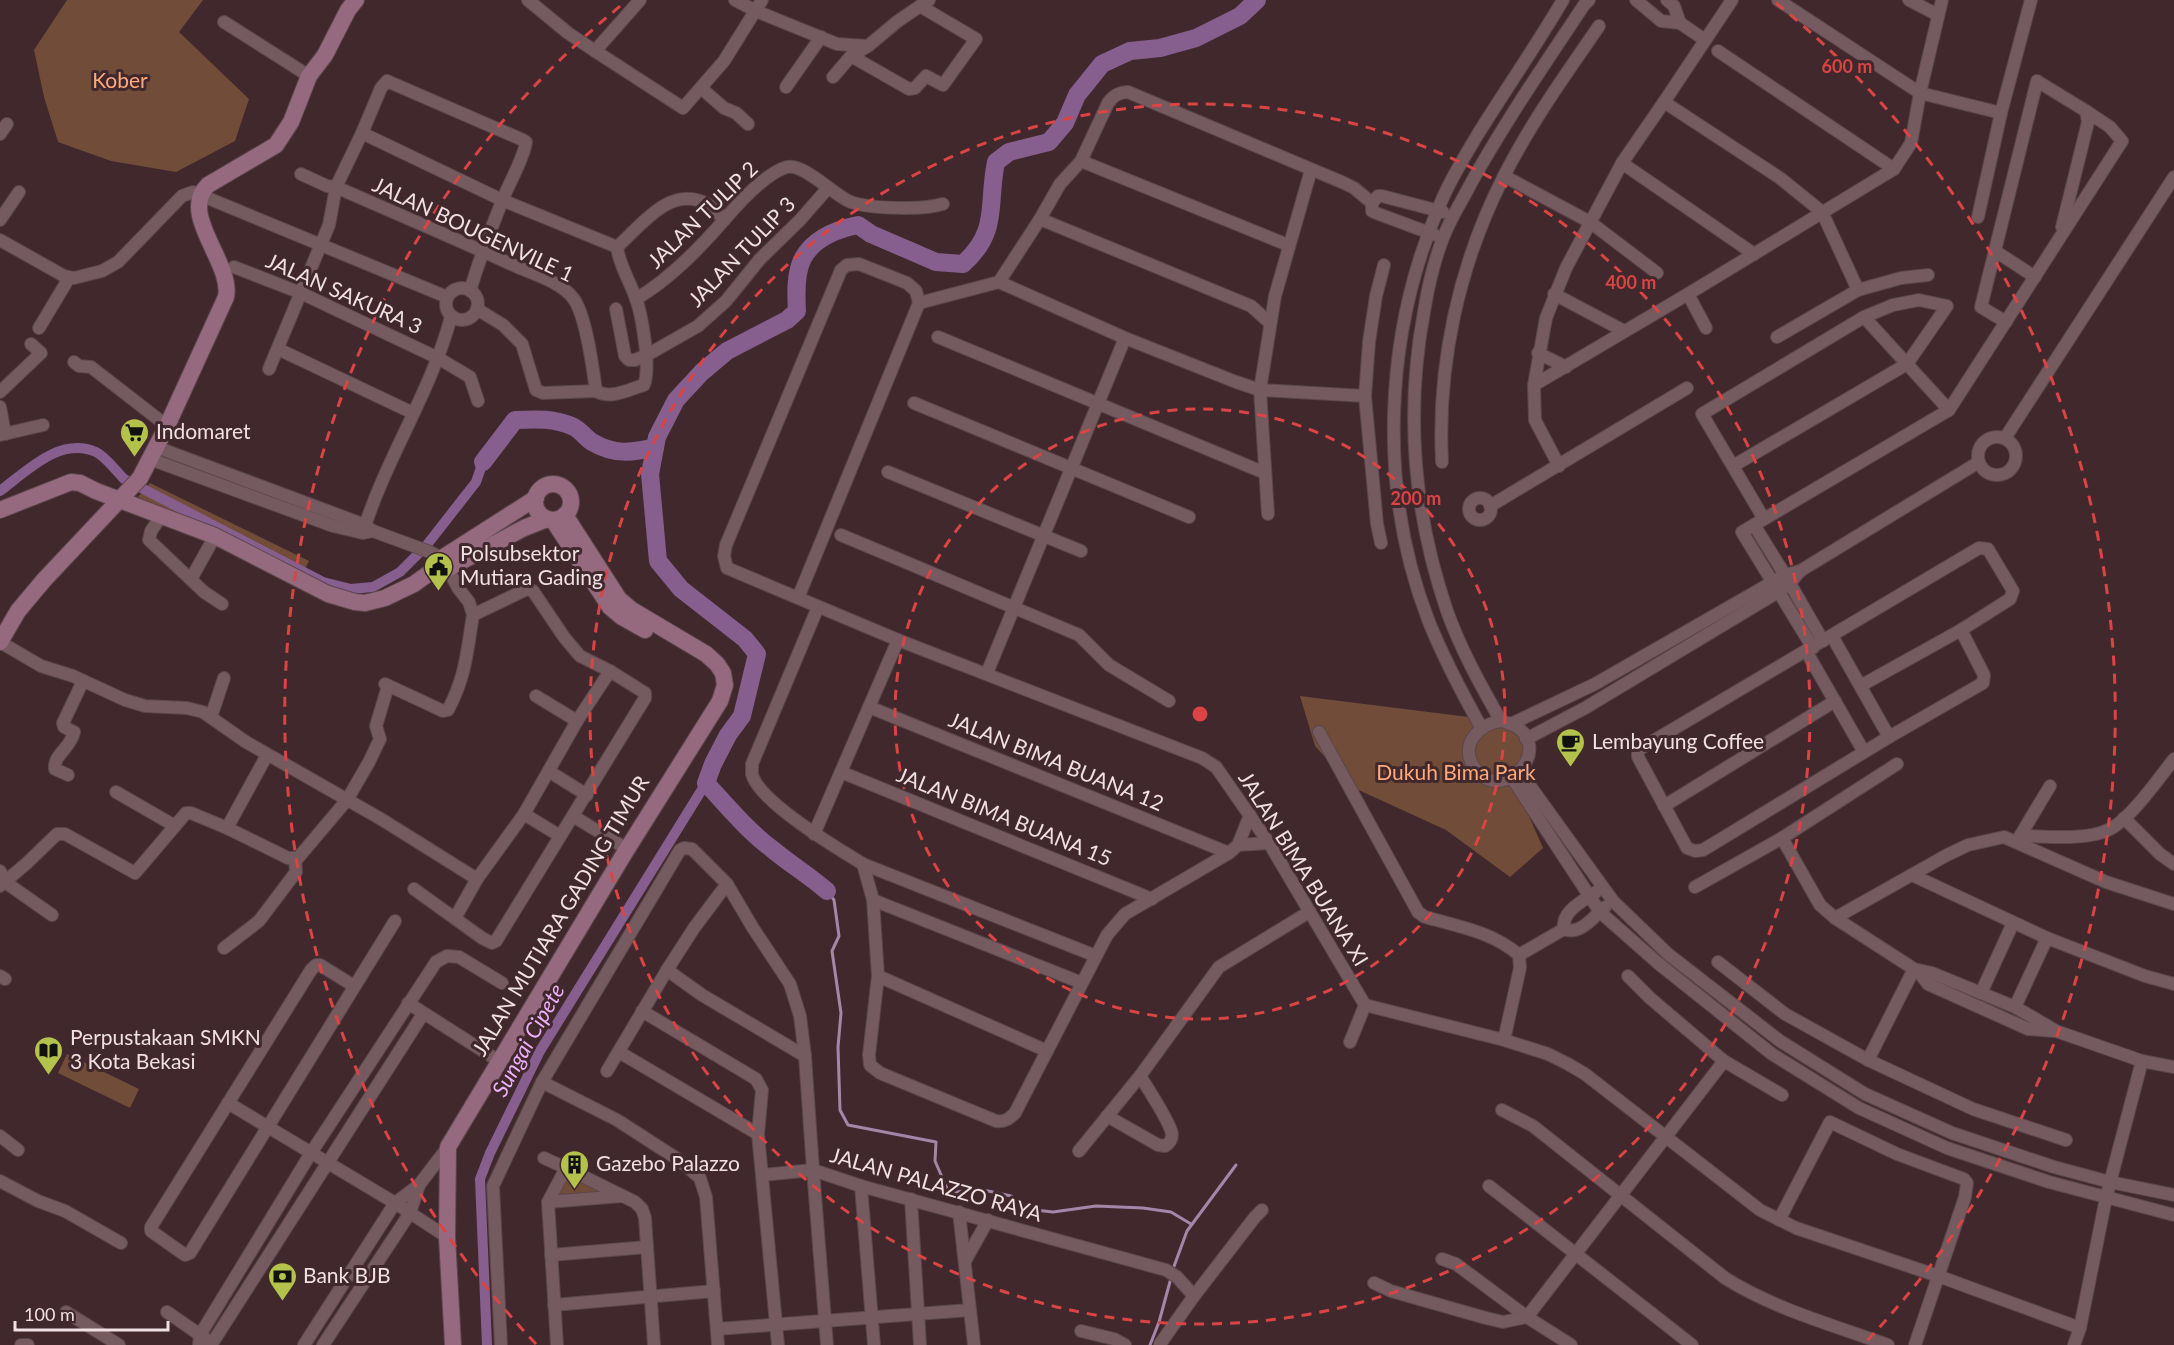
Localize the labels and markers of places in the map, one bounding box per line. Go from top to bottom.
supermarket icon: Indomaret [119,416,151,458]
place label: Indomaret [156,418,251,443]
place label: Polsubsektor Mutiara Gading [460,540,603,589]
public building icon: Polsubsektor Mutiara Gading [423,550,455,592]
centre of rings [1190,704,1210,724]
cafe icon: Lembayung Coffee [1555,726,1587,768]
place label: Lembayung Coffee [1592,728,1764,753]
place label: Perpustakaan SMKN 3 Kota Bekasi [70,1024,261,1073]
library icon: Perpustakaan SMKN 3 Kota Bekasi [33,1034,65,1076]
building icon: Gazebo Palazzo [559,1148,591,1190]
place label: Gazebo Palazzo [596,1150,740,1175]
bank icon: Bank BJB [266,1260,298,1302]
place label: Bank BJB [303,1262,390,1287]

